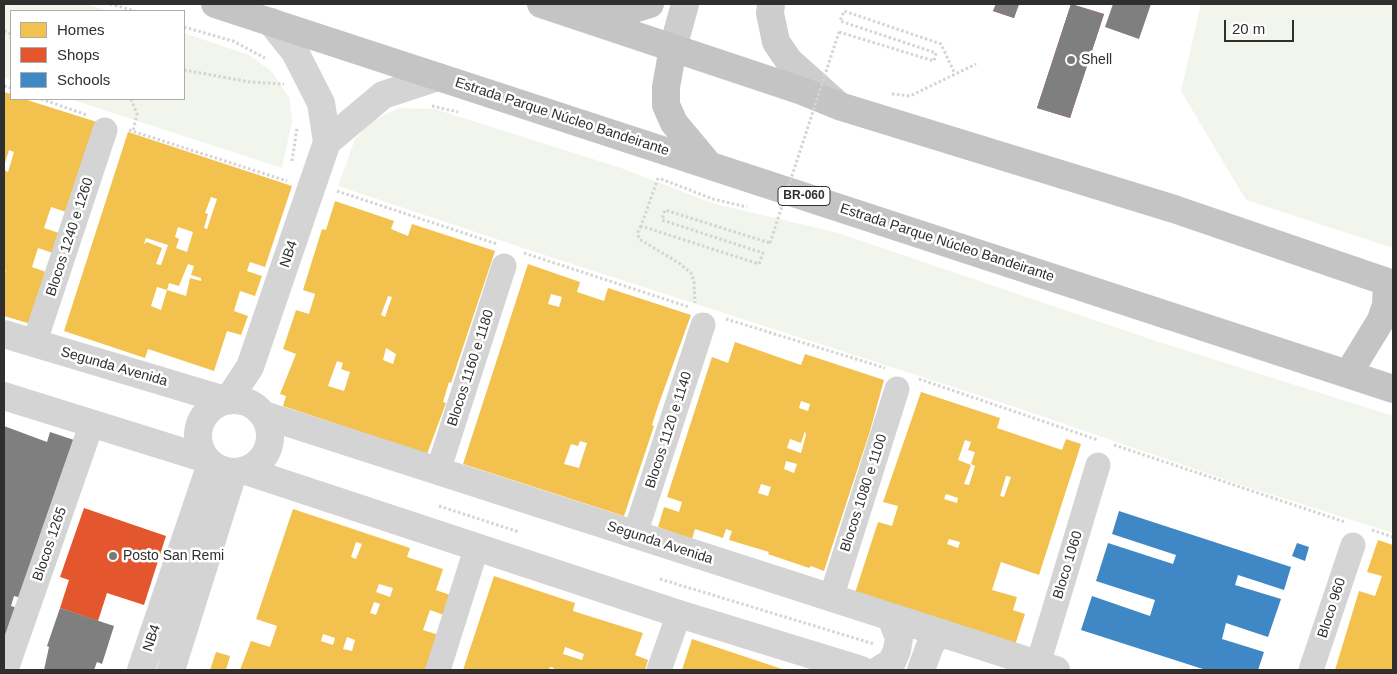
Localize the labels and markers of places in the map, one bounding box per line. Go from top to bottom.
place label: Shell [1081,52,1112,68]
marker: Shell [1065,54,1077,66]
place label: Posto San Remi [123,548,224,564]
marker: Posto San Remi [107,550,119,562]

